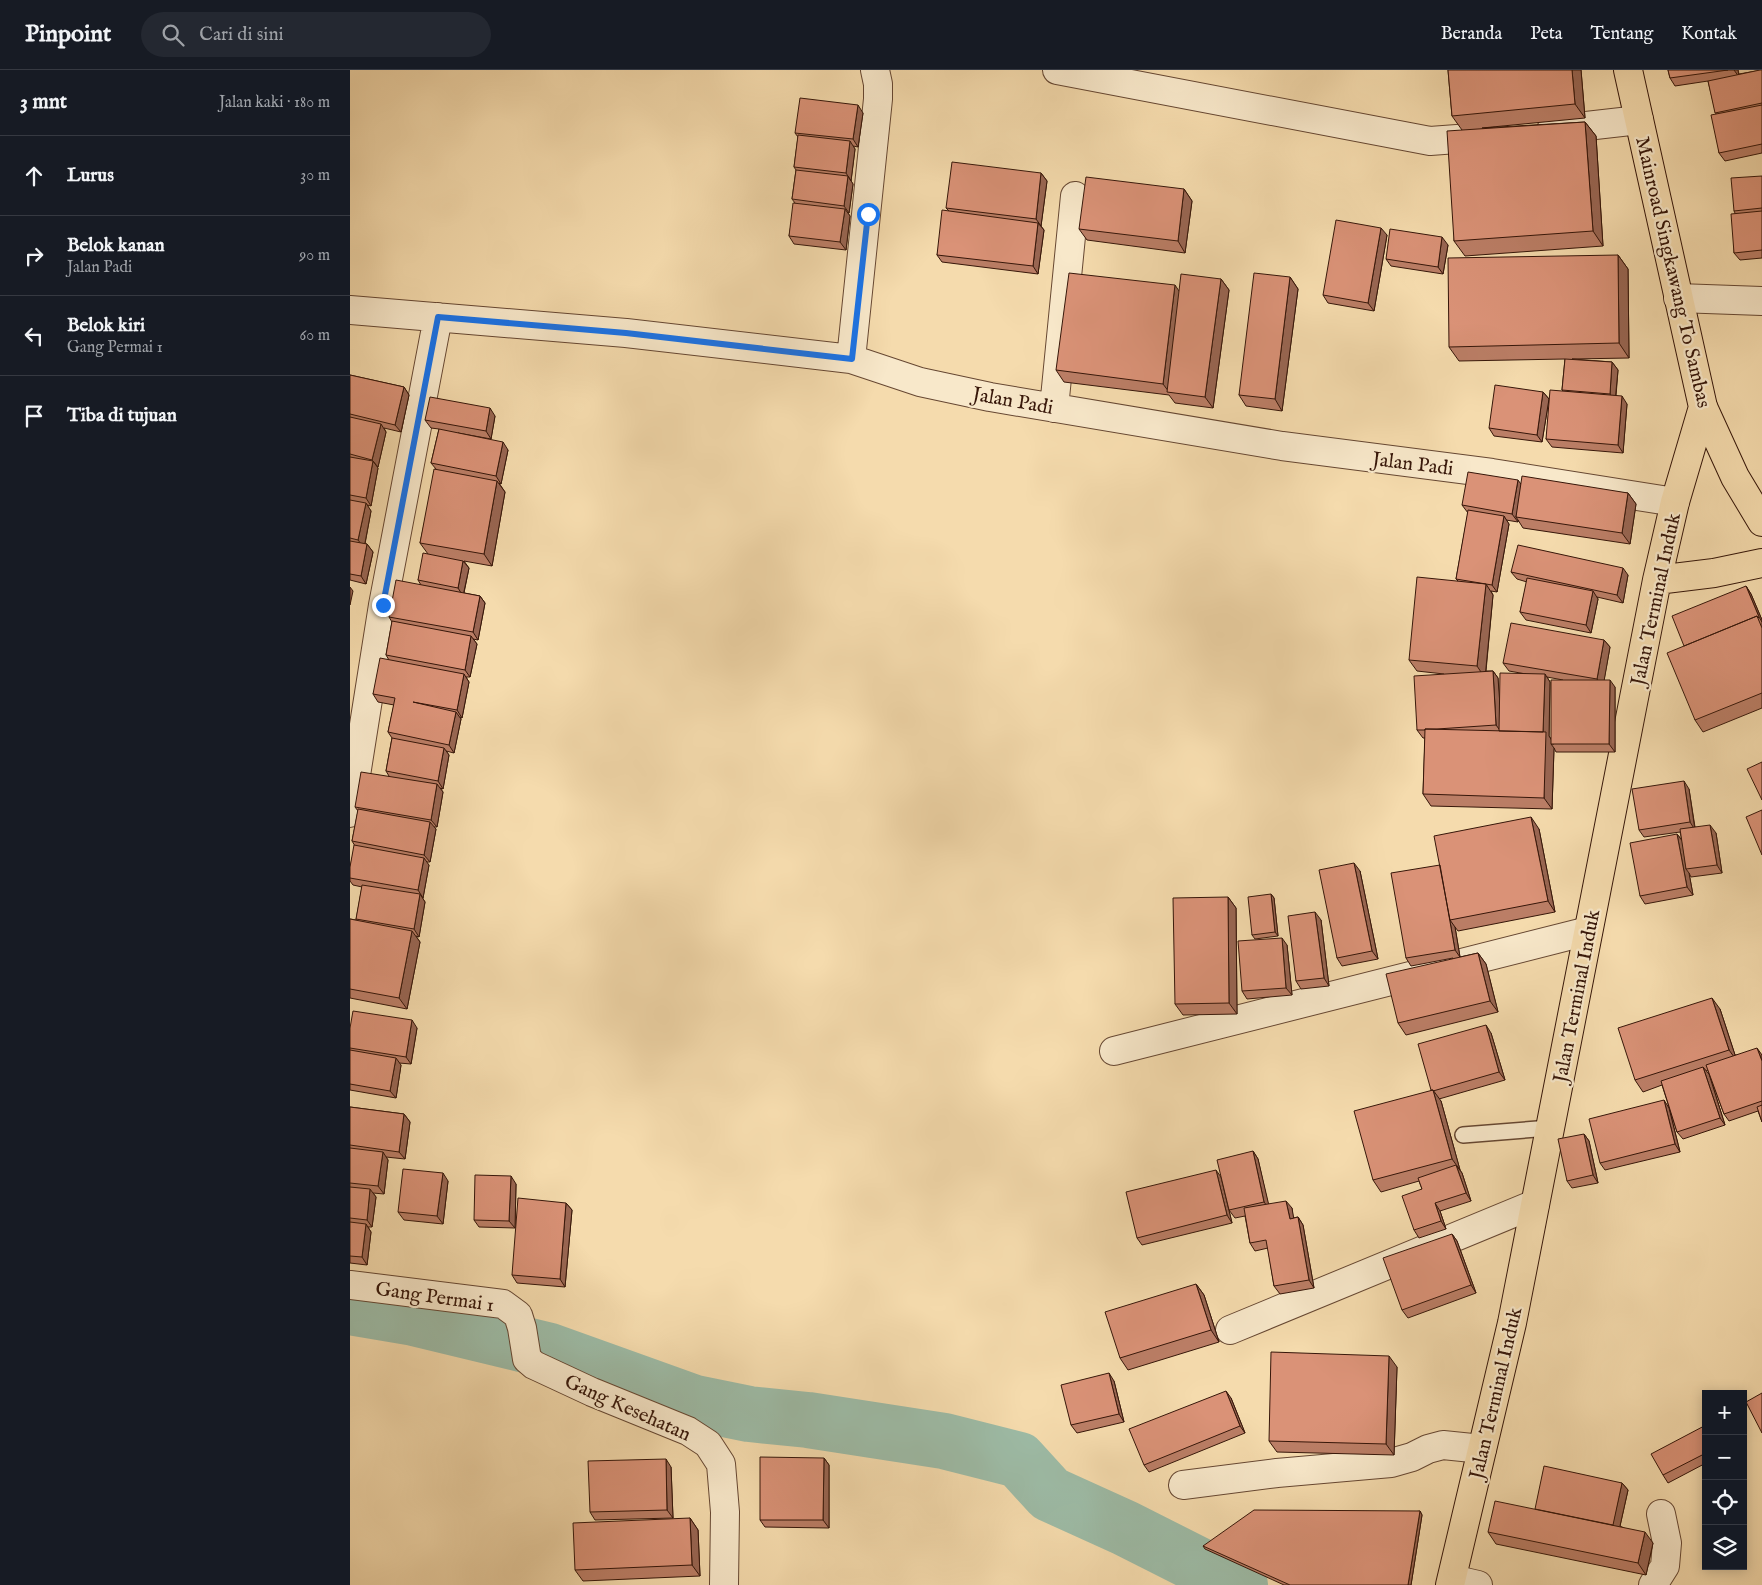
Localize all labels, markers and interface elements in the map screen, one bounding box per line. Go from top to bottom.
search box [141,12,491,57]
text: Pinpoint [25,19,111,50]
icon: search [159,21,187,49]
text: Cari di sini [199,23,284,47]
text: Beranda [1441,23,1502,46]
text: Peta [1530,23,1563,46]
text: Tentang [1591,23,1653,46]
text: Kontak [1681,23,1737,46]
text: 3 mnt [20,89,67,116]
text: Jalan kaki · 180 m [219,93,330,113]
street label: Mainroad Singkawang To Sambas [1629,134,1716,410]
icon: ahead [20,162,48,190]
text: Lurus [67,164,114,188]
text: 30 m [300,166,330,186]
route start [857,203,880,226]
text: Belok kanan [67,234,165,258]
icon: right [20,242,48,270]
text: 90 m [299,246,330,266]
text: Jalan Padi [67,258,132,278]
text: Belok kiri [67,314,145,338]
icon: left [20,322,48,350]
text: 60 m [300,326,330,346]
text: Gang Permai 1 [67,338,163,358]
street label: Jalan Padi [968,382,1055,421]
icon: arrive [20,402,48,430]
text: Tiba di tujuan [67,404,177,428]
street label: Jalan Padi [1369,447,1455,482]
street label: Jalan Terminal Induk [1626,510,1687,690]
route end [372,594,395,617]
street label: Jalan Terminal Induk [1548,907,1607,1087]
street label: Gang Permai 1 [374,1277,496,1318]
street label: Jalan Terminal Induk [1464,1305,1528,1484]
street label: Gang Kesehatan [560,1369,695,1448]
map controls [1702,1390,1747,1570]
button: + [1702,1390,1747,1435]
button: − [1702,1435,1747,1480]
button: locate [1702,1480,1747,1525]
button: layers [1702,1525,1747,1570]

